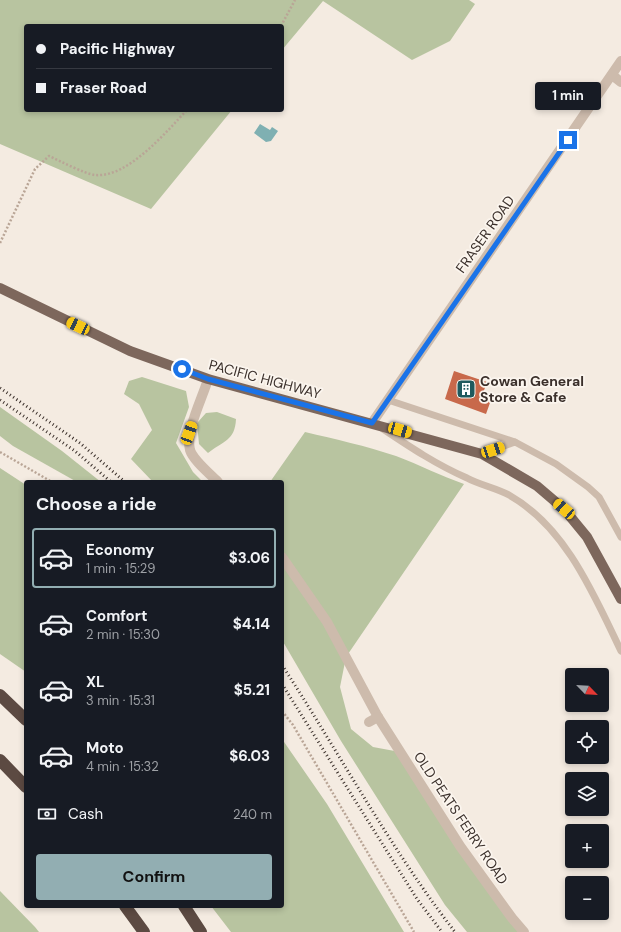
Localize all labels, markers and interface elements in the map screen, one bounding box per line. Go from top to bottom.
text: Pacific Highway [60,39,175,59]
text: Fraser Road [60,78,147,98]
callout: 1 min [535,82,601,110]
text: 1 min [552,87,584,104]
route end [559,131,577,149]
street label: FRASER ROAD [452,192,518,276]
car [65,315,91,337]
street label: PACIFIC HIGHWAY [207,355,323,403]
route start [173,360,191,378]
place label: Cowan General Store & Cafe [480,372,584,406]
building icon: Cowan General Store & Cafe [455,378,477,400]
car [179,420,199,446]
car [387,421,413,439]
car [480,441,506,459]
text: Choose a ride [36,492,157,516]
car [551,497,577,521]
icon: car [38,540,74,576]
text: Economy [86,540,154,560]
text: $3.06 [229,548,270,568]
text: 1 min · 15:29 [86,560,155,577]
icon: car [38,606,74,642]
text: Comfort [86,606,147,626]
text: $4.14 [233,614,270,634]
text: 2 min · 15:30 [86,626,160,643]
north arrow [565,668,609,712]
map controls [565,668,609,920]
icon: car [38,672,74,708]
text: XL [86,672,104,692]
text: $5.21 [234,680,270,700]
text: 3 min · 15:31 [86,692,155,709]
button: locate [565,720,609,764]
icon: car [38,738,74,774]
text: Moto [86,738,124,758]
text: $6.03 [229,746,270,766]
street label: OLD PEATS FERRY ROAD [410,748,512,888]
text: 4 min · 15:32 [86,758,159,775]
button: layers [565,772,609,816]
icon: cash [36,803,58,825]
text: Cash [68,804,103,824]
text: 240 m [233,806,272,823]
button: + [565,824,609,868]
button: Confirm [36,854,272,900]
button: − [565,876,609,920]

